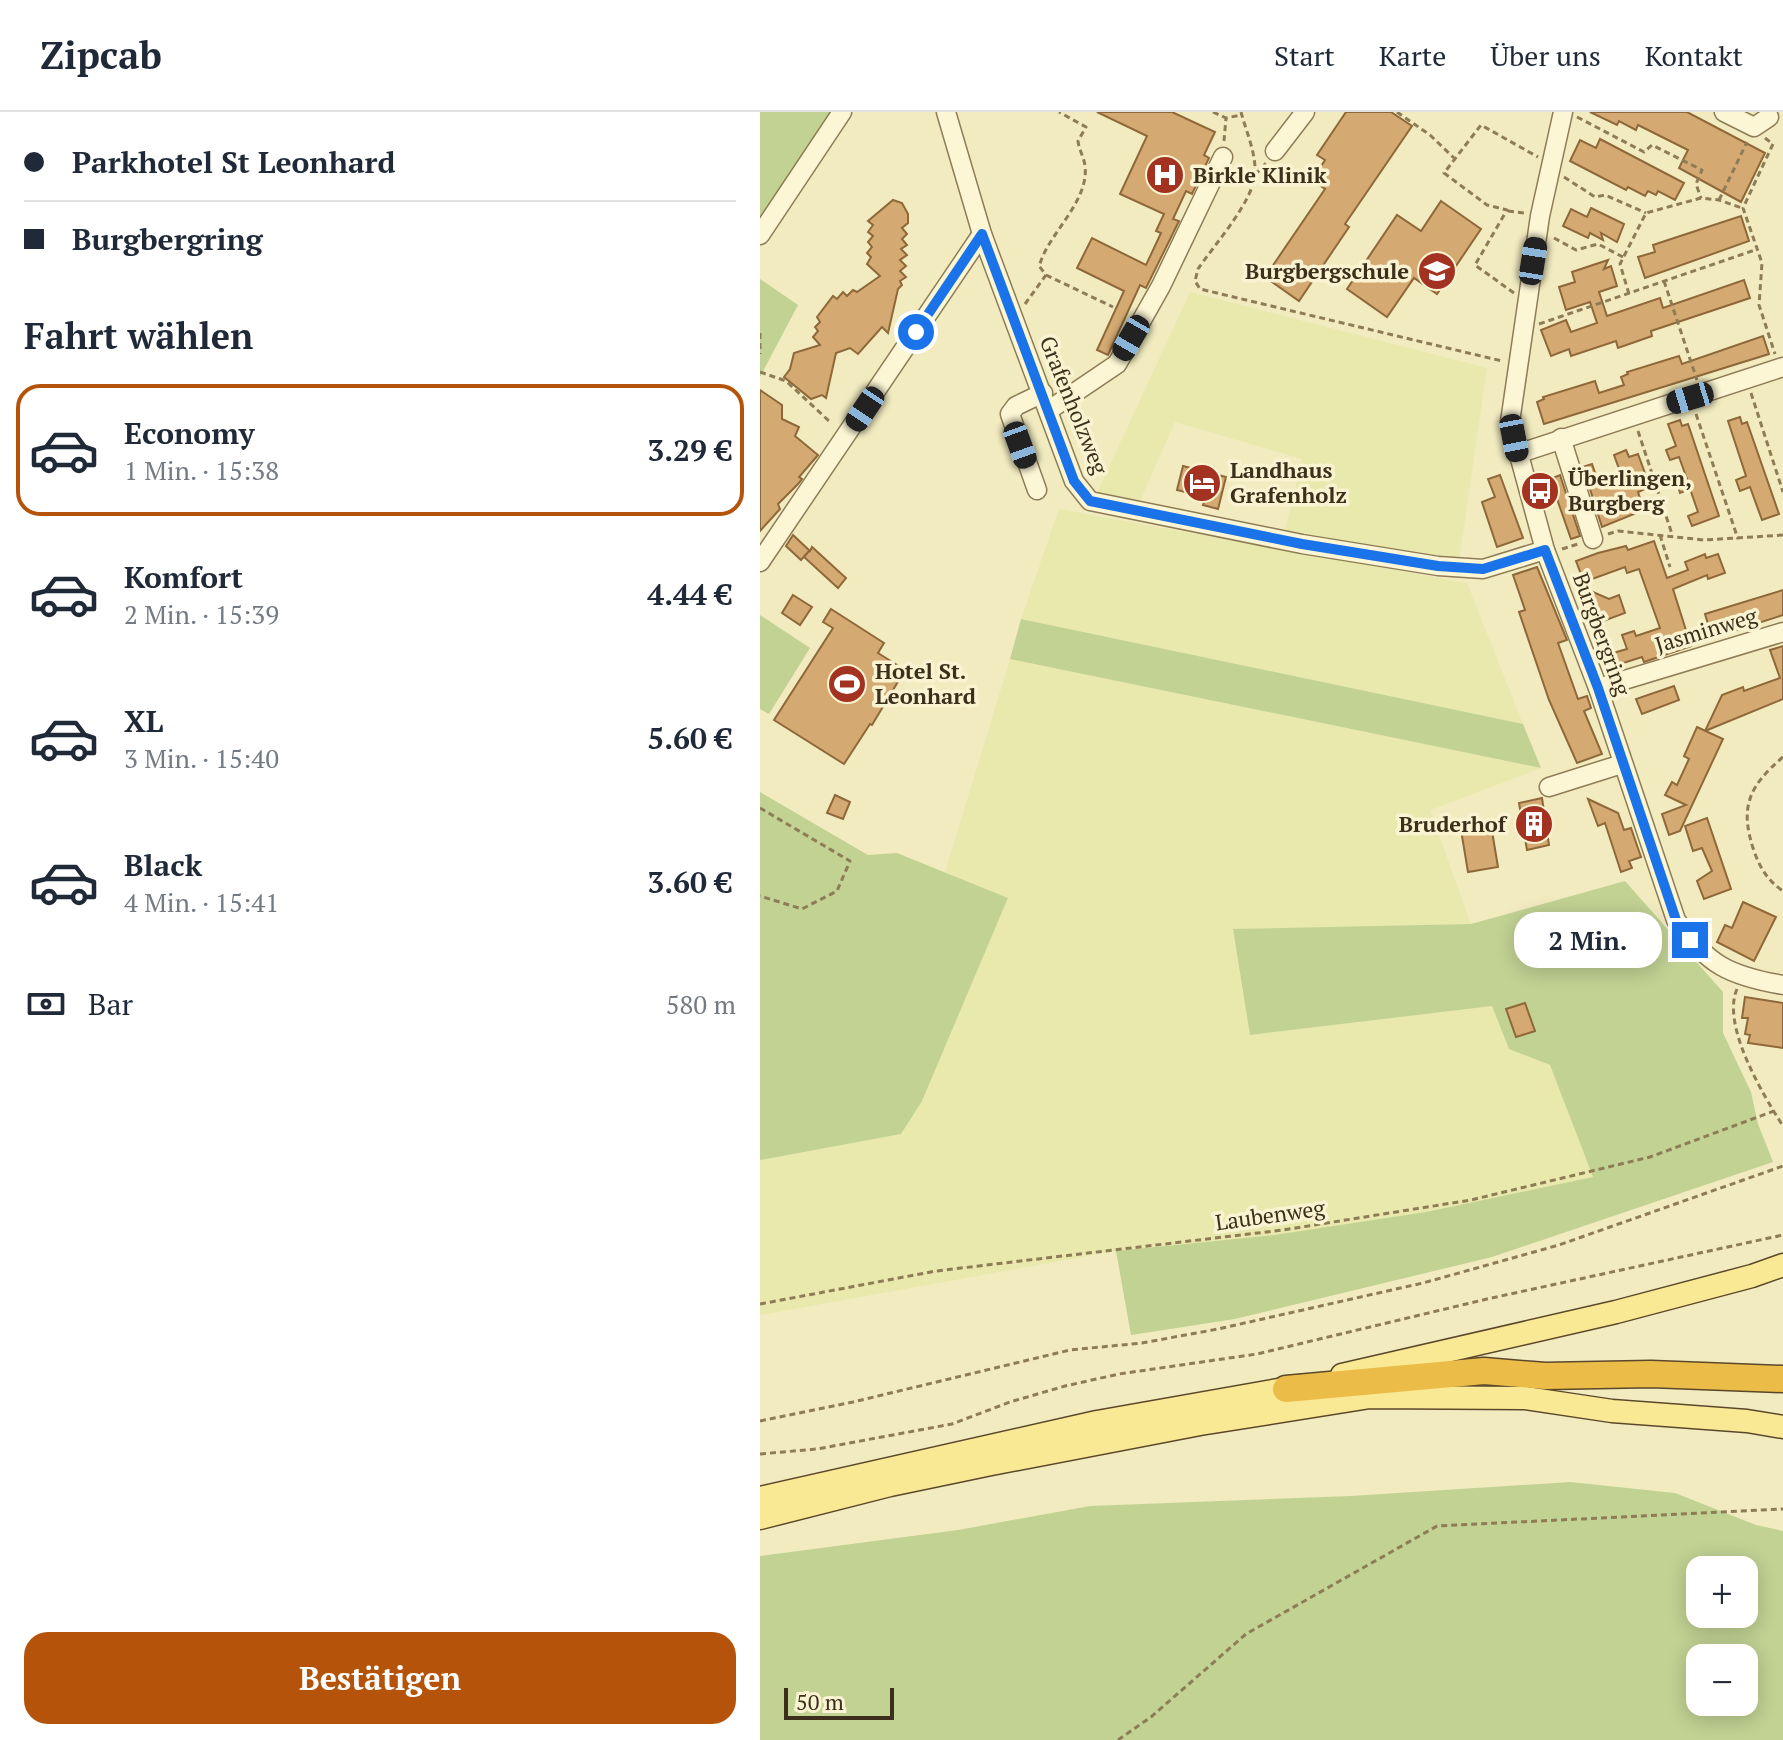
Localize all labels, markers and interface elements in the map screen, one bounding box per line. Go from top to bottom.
text: Zipcab [40,30,162,80]
text: Start [1274,37,1335,74]
text: Karte [1379,37,1446,74]
text: Über uns [1490,37,1601,74]
text: Kontakt [1645,37,1743,74]
text: Parkhotel St Leonhard [72,142,396,182]
hospital icon: Birkle Klinik [1144,154,1186,196]
place label: Birkle Klinik [1193,160,1327,189]
text: Burgbergring [72,219,263,259]
car [1517,235,1549,287]
school or university icon: Burgbergschule [1416,250,1458,292]
place label: Burgbergschule [1245,256,1409,285]
car [1109,311,1153,365]
text: Fahrt wählen [24,312,253,359]
route start [898,314,934,350]
street label: Grafenholzweg [1034,331,1116,479]
car [1664,380,1716,416]
car [842,382,888,436]
car [1498,412,1530,464]
text: Economy [124,413,255,453]
icon: car [28,414,100,486]
car [1001,418,1039,472]
text: 3.29 € [647,430,732,470]
text: 1 Min. · 15:38 [124,453,279,487]
place label: Landhaus Grafenholz [1230,455,1347,509]
hotel icon: Landhaus Grafenholz [1181,462,1223,504]
place label: Überlingen, Burgberg [1568,463,1692,517]
bus stop icon: Überlingen, Burgberg [1519,470,1561,512]
text: Komfort [124,557,243,597]
icon: car [28,558,100,630]
street label: Burgbergring [1567,568,1638,700]
text: 4.44 € [647,574,732,614]
text: 2 Min. · 15:39 [124,597,279,631]
street label: Jasminweg [1651,600,1761,659]
place label: Hotel St. Leonhard [875,656,976,710]
sports icon: Hotel St. Leonhard [826,663,868,705]
text: XL [124,701,163,741]
icon: car [28,702,100,774]
text: 5.60 € [647,718,732,758]
text: 3 Min. · 15:40 [124,741,279,775]
building icon: Bruderhof [1513,803,1555,845]
place label: Bruderhof [1399,809,1508,838]
text: Black [124,845,202,885]
icon: car [28,846,100,918]
text: 3.60 € [647,862,732,902]
text: 4 Min. · 15:41 [124,885,279,919]
callout: 2 Min. [1514,912,1662,968]
route end [1672,922,1708,958]
text: 2 Min. [1549,923,1627,957]
icon: cash [24,982,68,1026]
text: Bar [88,984,133,1024]
text: 580 m [666,987,736,1021]
street label: Laubenweg [1213,1192,1327,1237]
map controls [1686,1556,1758,1716]
button: + [1686,1556,1758,1628]
button: Bestätigen [24,1632,736,1724]
button: − [1686,1644,1758,1716]
scale bar [784,1684,894,1720]
text: 50 m [796,1687,844,1716]

